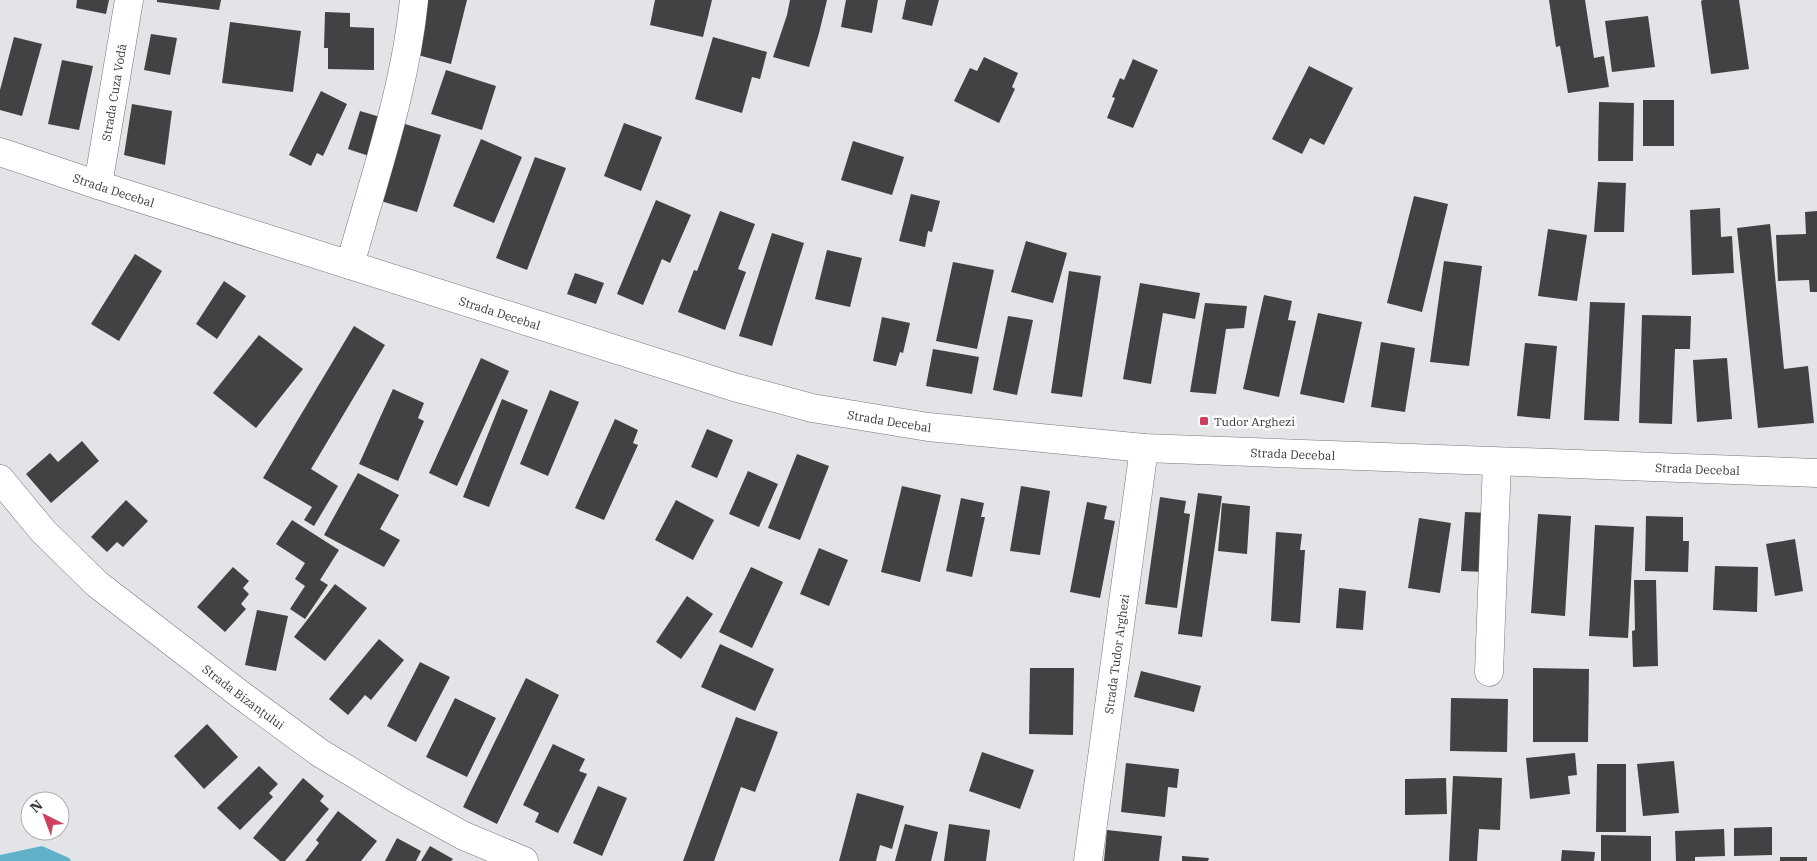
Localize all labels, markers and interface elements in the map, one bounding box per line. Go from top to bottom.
street label: Strada Cuza Vodă [98,42,129,142]
street label: Strada Decebal [71,170,157,210]
street label: Strada Decebal [457,293,543,333]
street label: Strada Decebal [846,406,932,435]
place label: Tudor Arghezi [1214,414,1295,429]
marker: Tudor Arghezi [1198,415,1210,427]
street label: Strada Decebal [1250,444,1336,463]
street label: Strada Decebal [1655,459,1741,478]
street label: Strada Tudor Arghezi [1101,593,1132,715]
street label: Strada Bizanțului [200,661,288,732]
north arrow [20,791,70,841]
text: N [26,796,46,817]

